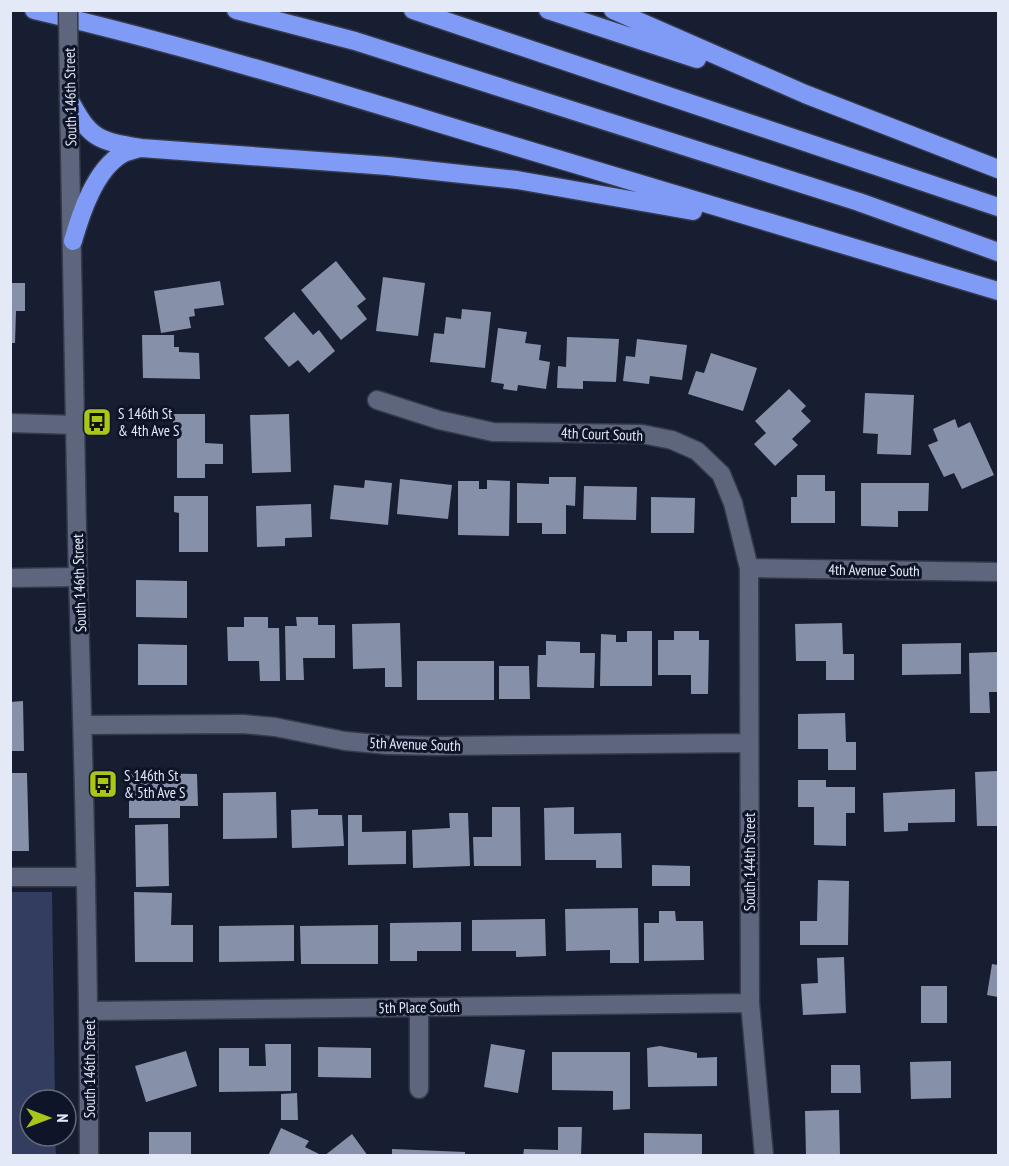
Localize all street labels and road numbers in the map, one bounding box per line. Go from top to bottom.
street label: South 146th Street [60,48,80,146]
street label: 4th Court South [561,423,643,445]
street label: South 146th Street [68,533,90,633]
street label: 4th Avenue South [828,560,920,580]
street label: 5th Avenue South [369,733,461,755]
street label: South 144th Street [740,813,759,911]
street label: 5th Place South [378,997,460,1017]
street label: South 146th Street [80,1020,99,1118]

